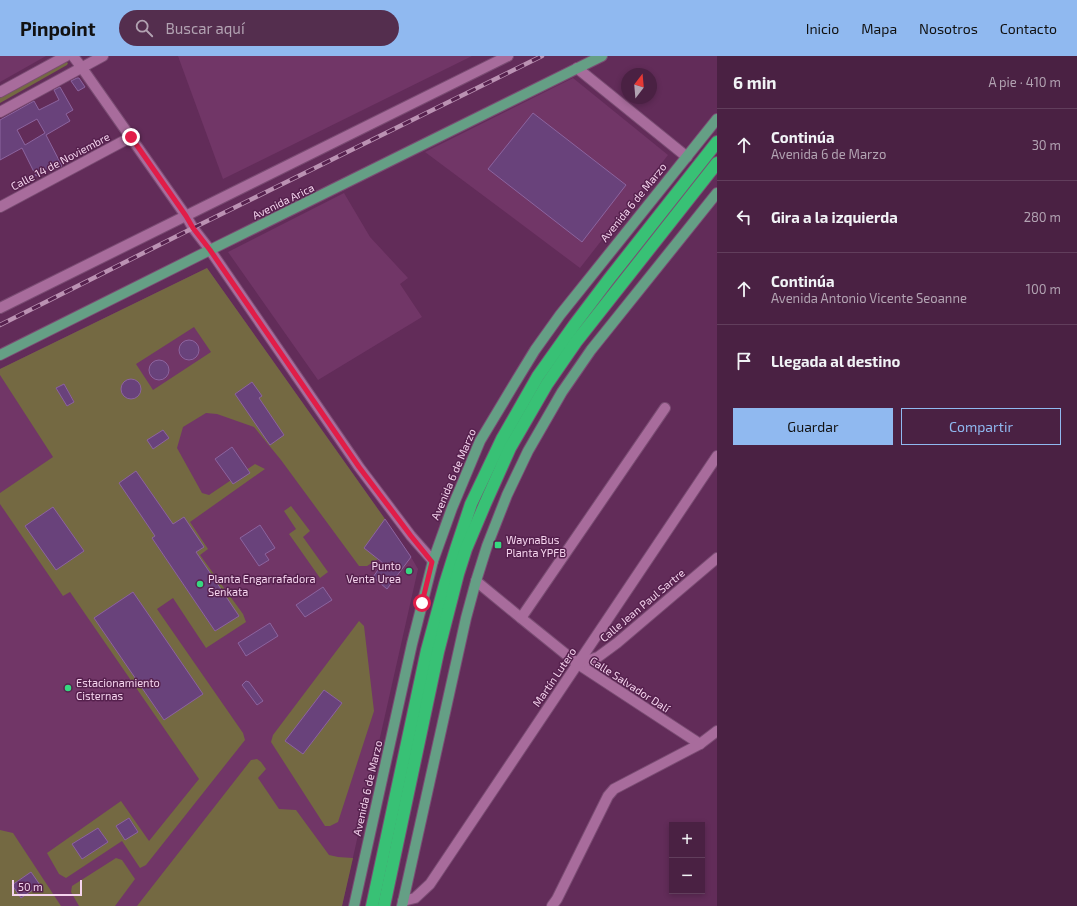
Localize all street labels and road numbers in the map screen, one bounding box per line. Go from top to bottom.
street label: Calle 14 de Noviembre [8,129,112,193]
street label: Avenida 6 de Marzo [597,160,669,244]
street label: Avenida Arica [250,180,316,222]
street label: Avenida 6 de Marzo [428,427,478,521]
street label: Calle Jean Paul Sartre [597,566,687,644]
street label: Martín Lutero [529,645,579,709]
street label: Calle Salvador Dalí [588,653,674,715]
street label: Avenida 6 de Marzo [350,739,384,837]

